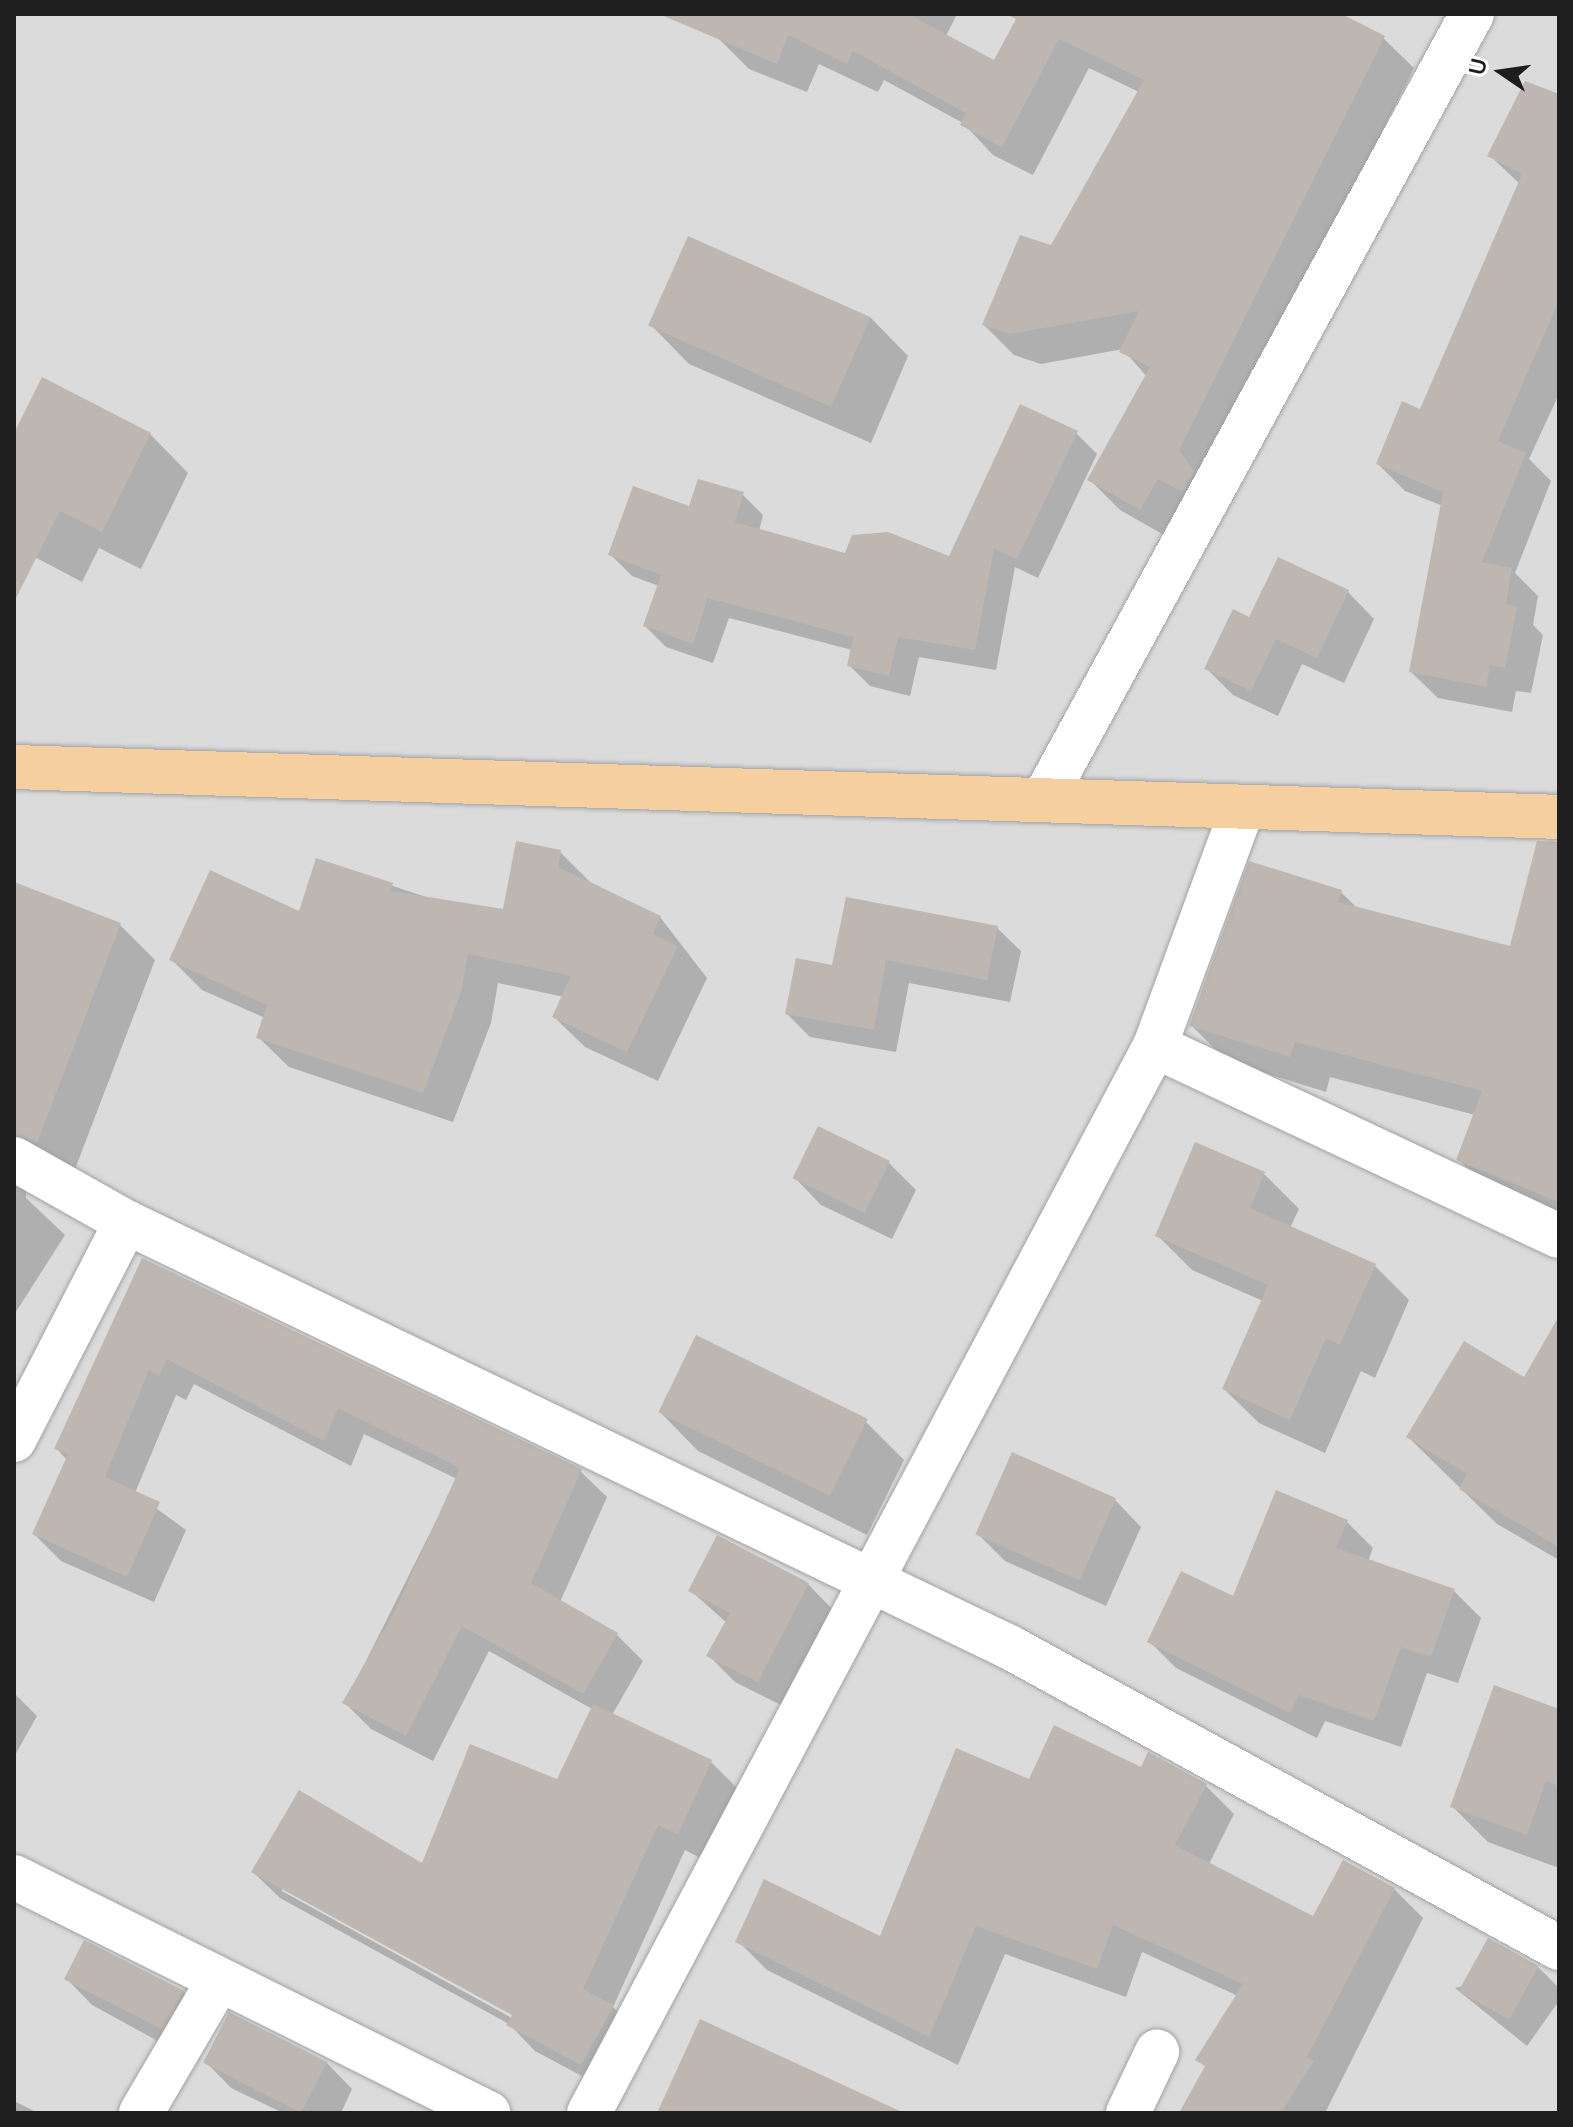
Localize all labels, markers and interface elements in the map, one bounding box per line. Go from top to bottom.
north arrow [1461,32,1541,112]
text: U [1462,56,1493,78]

